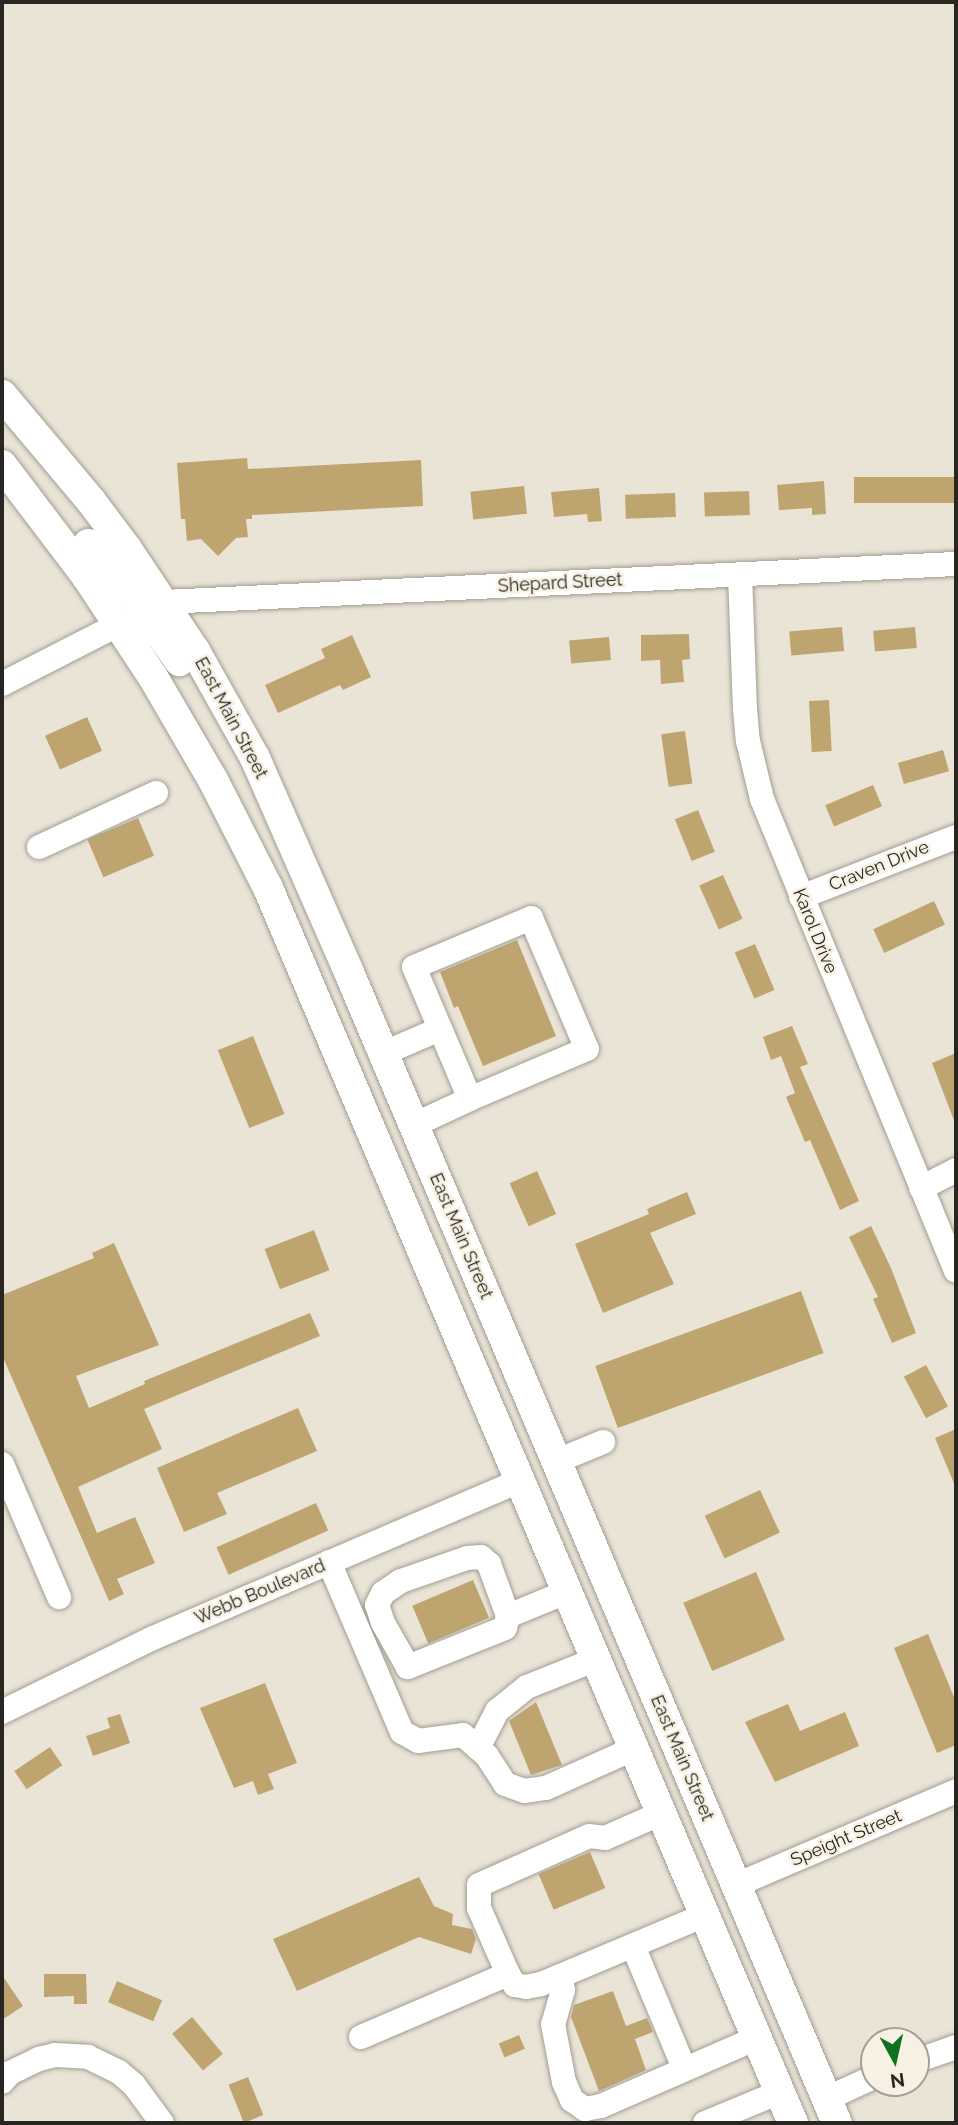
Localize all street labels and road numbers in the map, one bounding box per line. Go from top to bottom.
street label: Shepard Street [497,569,623,597]
street label: East Main Street [190,654,272,782]
street label: Craven Drive [826,836,932,896]
street label: Karol Drive [788,885,842,977]
street label: East Main Street [425,1170,497,1302]
street label: Webb Boulevard [191,1555,329,1629]
street label: East Main Street [646,1692,718,1824]
street label: Speight Street [787,1805,905,1871]

